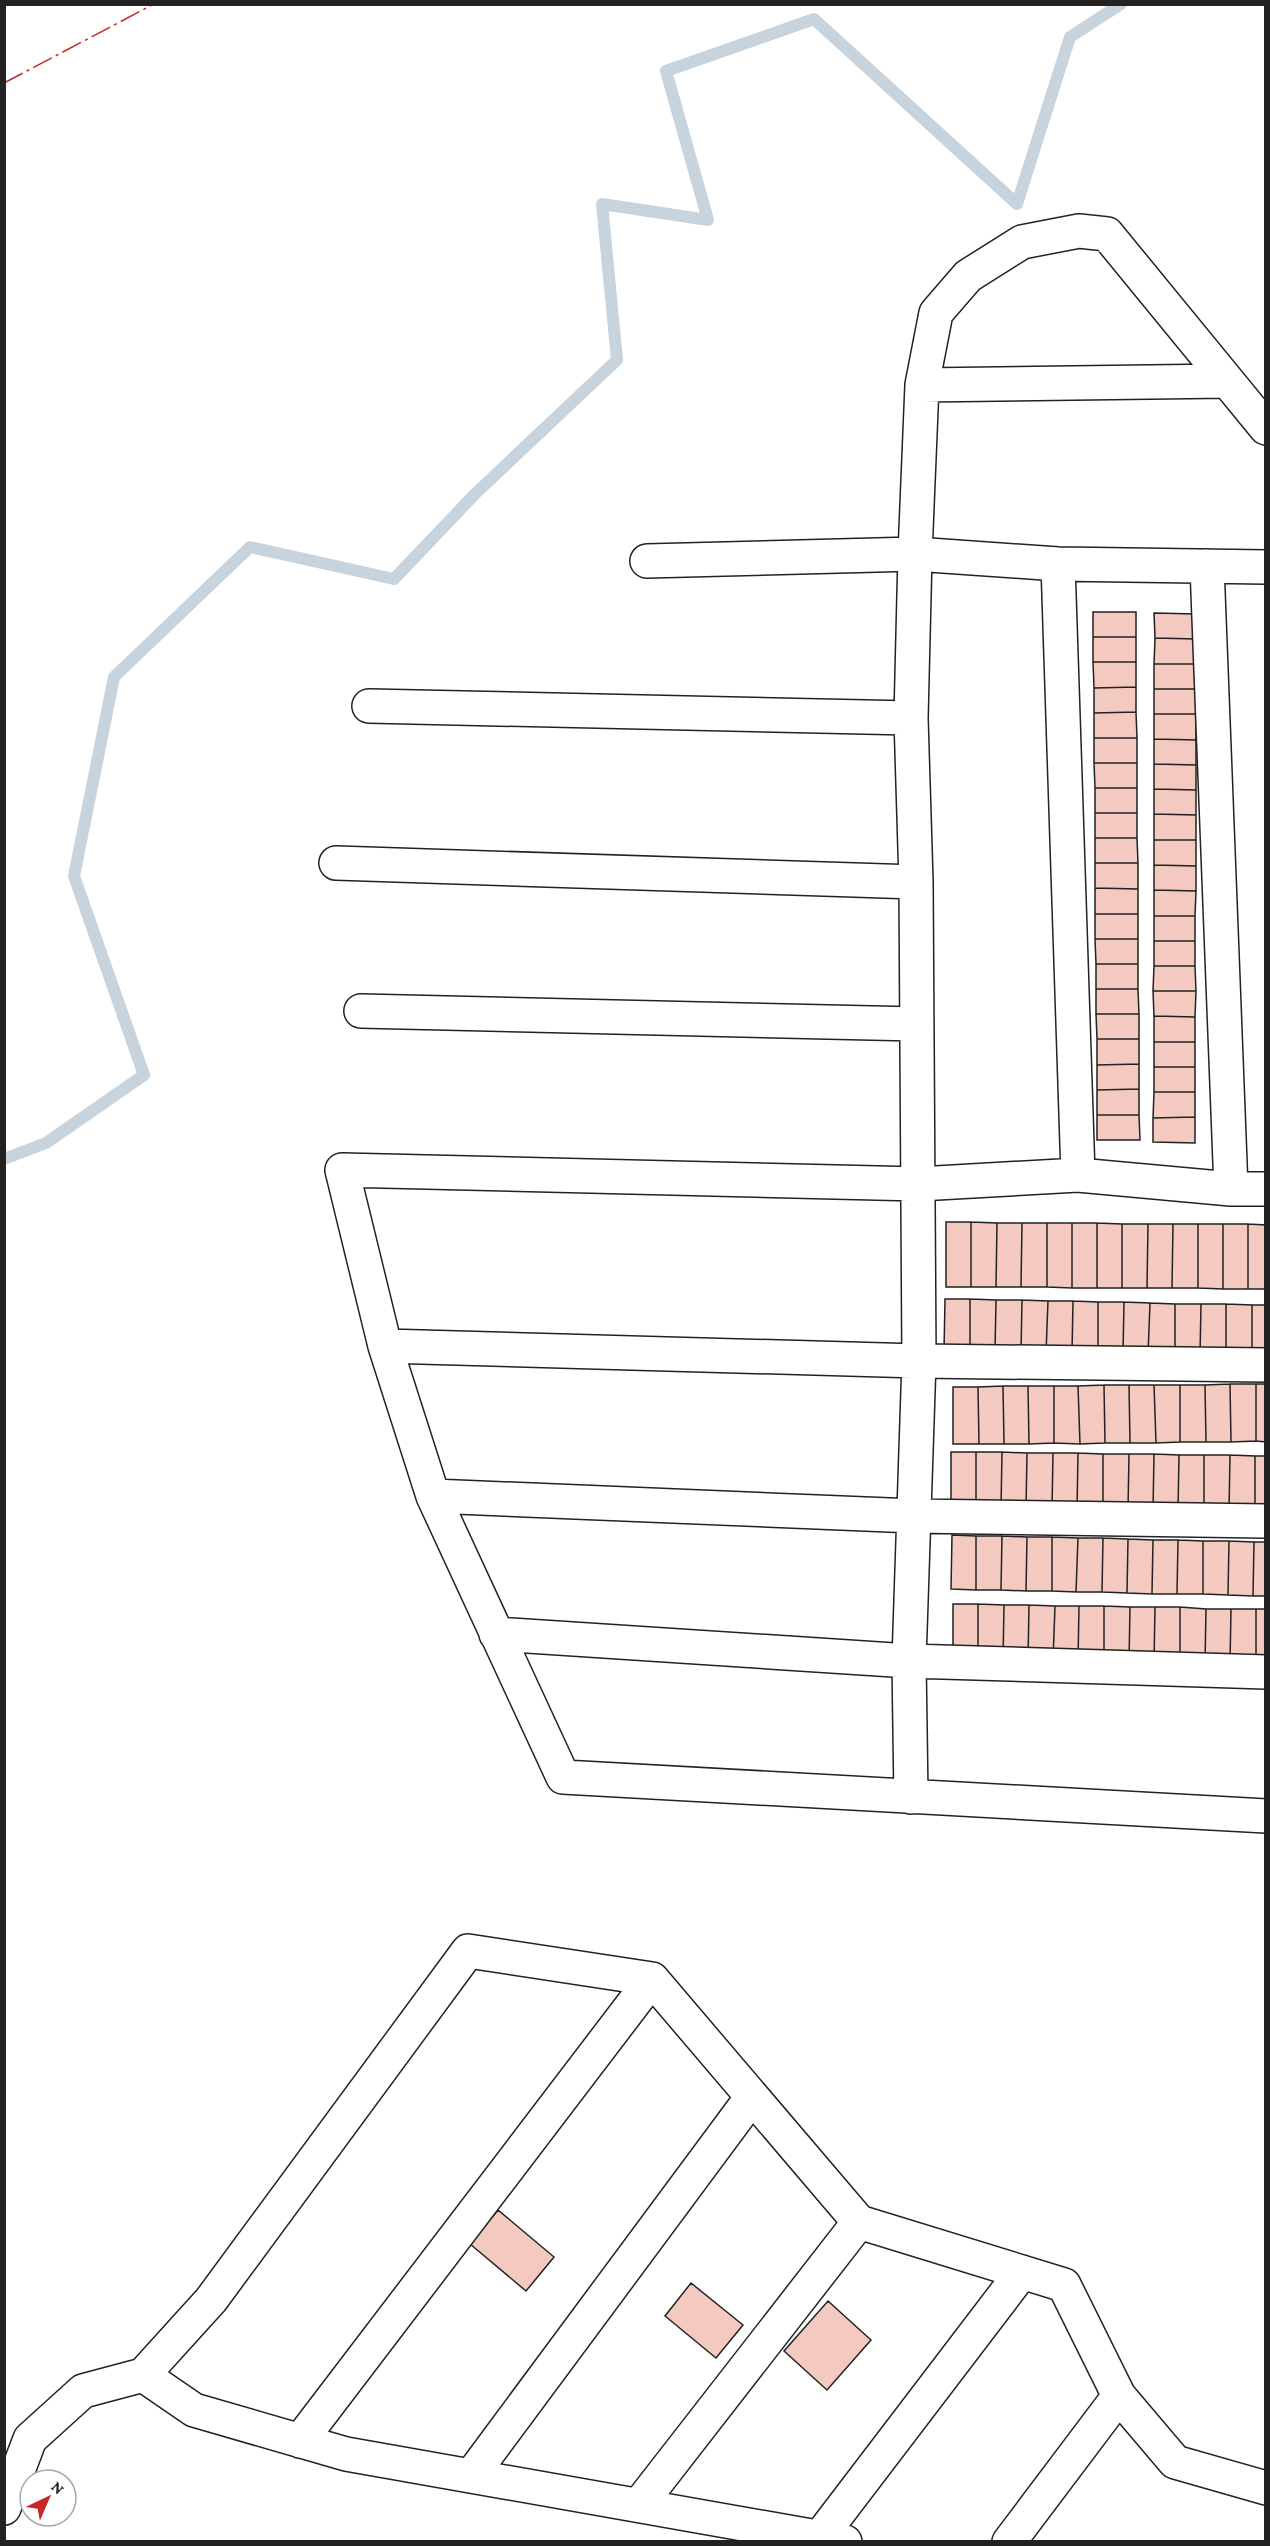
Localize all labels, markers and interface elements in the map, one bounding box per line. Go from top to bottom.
north arrow [18,2468,78,2528]
text: N [48,2478,68,2498]

